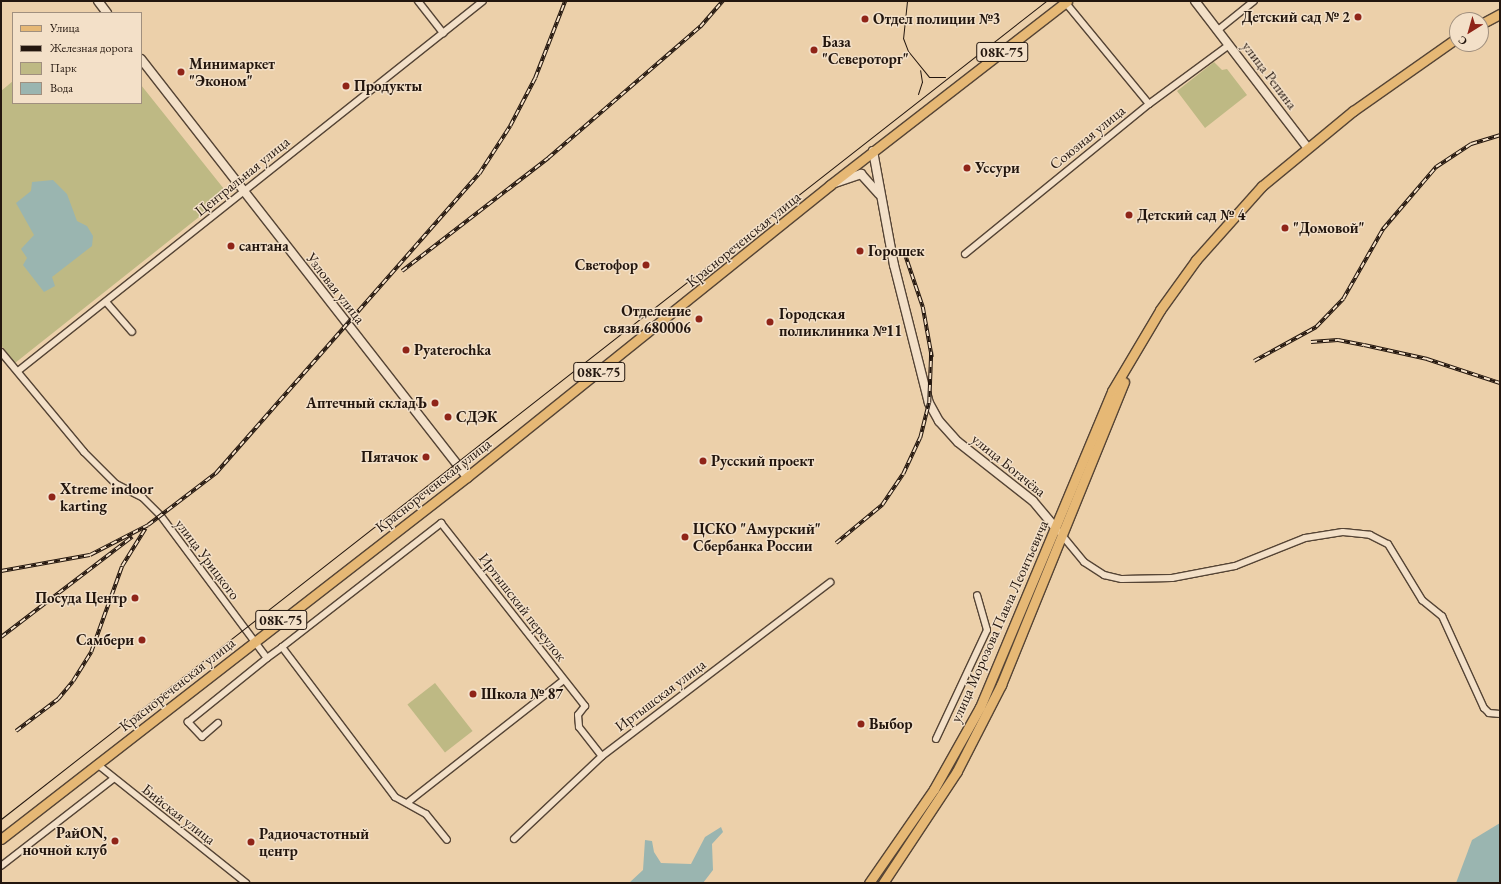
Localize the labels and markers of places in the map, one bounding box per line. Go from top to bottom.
place label: Детский сад № 2 [1242,8,1350,26]
place label: Отдел полиции №3 [873,10,1000,28]
marker: Детский сад № 2 [1353,12,1363,22]
marker: Отдел полиции №3 [860,14,870,24]
place label: База "Североторг" [822,32,909,67]
marker: База "Североторг" [809,45,819,55]
place label: Минимаркет "Эконом" [189,54,275,89]
marker: Минимаркет "Эконом" [176,67,186,77]
place label: Продукты [354,77,422,95]
marker: Продукты [341,81,351,91]
place label: Уссури [975,159,1020,177]
marker: Уссури [962,163,972,173]
place label: Детский сад № 4 [1137,206,1245,224]
marker: Детский сад № 4 [1124,210,1134,220]
place label: "Домовой" [1293,219,1364,237]
marker: "Домовой" [1280,223,1290,233]
place label: сантана [239,237,289,255]
marker: сантана [226,241,236,251]
place label: Горошек [868,242,925,260]
marker: Горошек [855,246,865,256]
place label: Светофор [575,256,638,274]
marker: Светофор [641,260,651,270]
place label: Отделение связи 680006 [603,301,691,336]
place label: Городская поликлиника №11 [779,304,902,339]
marker: Отделение связи 680006 [694,314,704,324]
marker: Городская поликлиника №11 [764,316,776,328]
place label: Pyaterochka [414,341,491,359]
marker: Pyaterochka [401,345,411,355]
place label: Аптечный складЪ [306,394,427,412]
marker: Аптечный складЪ [430,398,440,408]
place label: СДЭК [456,408,498,426]
marker: СДЭК [443,412,453,422]
place label: Пятачок [361,448,418,466]
marker: Пятачок [421,452,431,462]
place label: Русский проект [711,452,814,470]
marker: Русский проект [698,456,708,466]
place label: Xtreme indoor karting [60,479,153,514]
marker: Xtreme indoor karting [47,492,57,502]
place label: ЦСКО "Амурский" Сбербанка России [693,519,821,554]
marker: ЦСКО "Амурский" Сбербанка России [680,532,690,542]
place label: Посуда Центр [35,589,127,607]
marker: Посуда Центр [130,593,140,603]
place label: Самбери [76,631,134,649]
marker: Самбери [137,635,147,645]
place label: Школа № 87 [481,685,563,703]
marker: Школа № 87 [468,689,478,699]
place label: Выбор [869,715,912,733]
marker: Выбор [856,719,866,729]
place label: РайON, ночной клуб [22,823,107,858]
place label: Радиочастотный центр [259,824,369,859]
marker: РайON, ночной клуб [110,836,120,846]
marker: Радиочастотный центр [246,837,256,847]

